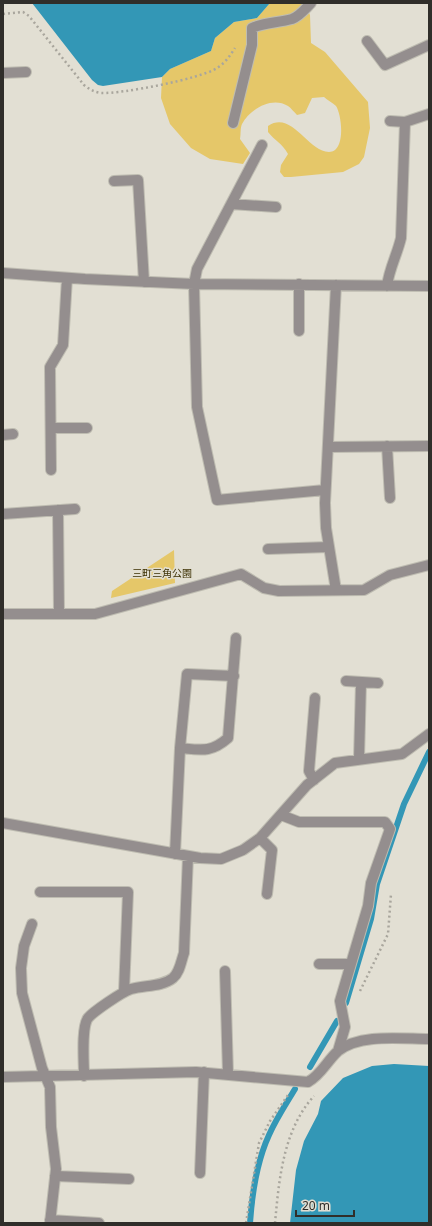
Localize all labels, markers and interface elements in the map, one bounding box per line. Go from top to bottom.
park label: 三町三角公園 [132,566,192,580]
scale bar [296,1192,354,1218]
text: 20 m [302,1197,330,1214]

